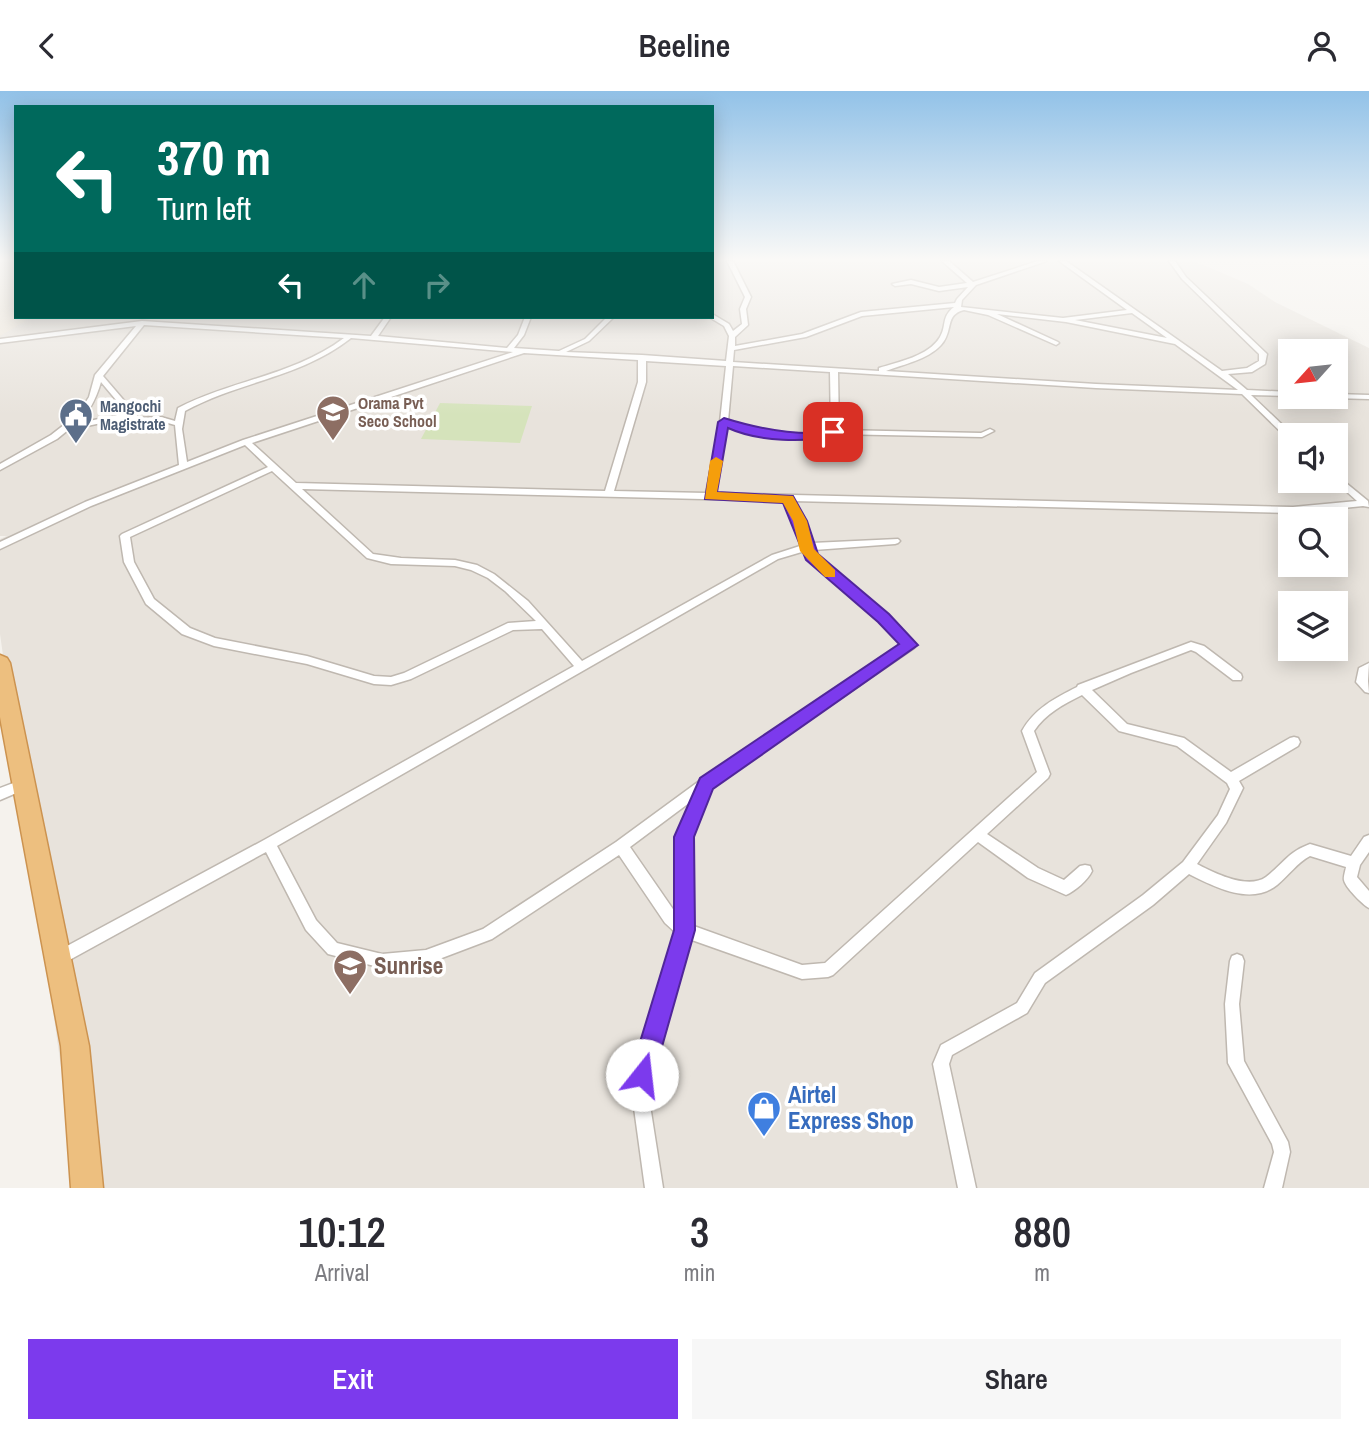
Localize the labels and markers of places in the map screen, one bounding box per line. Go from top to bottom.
place label: Orama Pvt Seco School [358,392,437,432]
school or university icon: Orama Pvt Seco School [314,393,352,442]
place label: Mangochi Magistrate [100,395,166,435]
public building icon: Mangochi Magistrate [57,396,95,445]
pin [803,402,863,462]
school or university icon: Sunrise [331,947,369,996]
place label: Sunrise [374,950,443,981]
place label: Airtel Express Shop [788,1079,914,1136]
shop icon: Airtel Express Shop [745,1089,783,1138]

